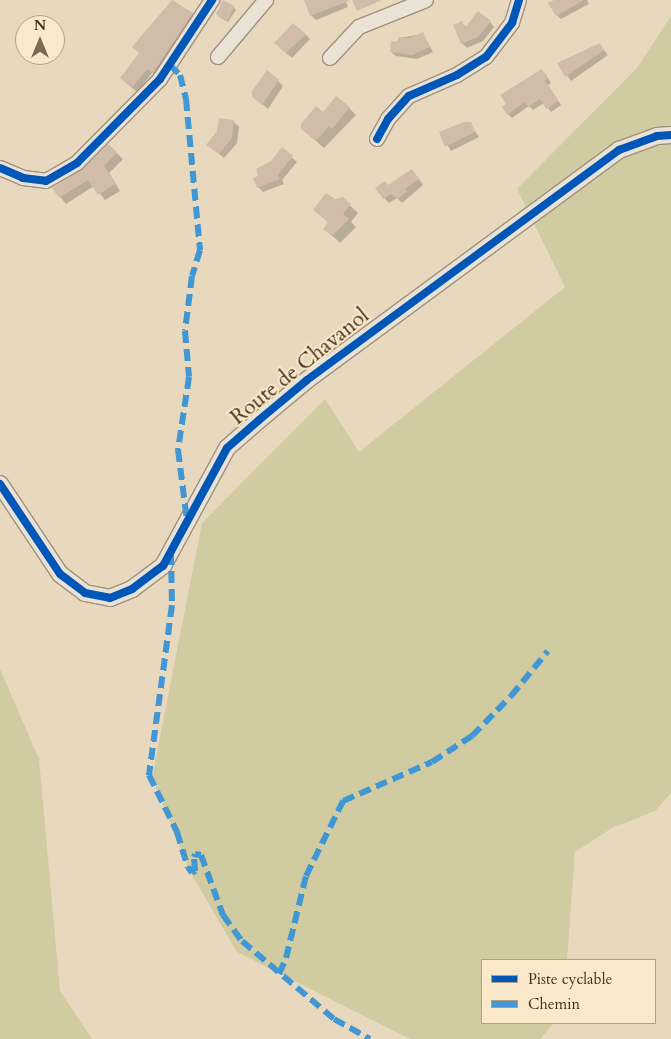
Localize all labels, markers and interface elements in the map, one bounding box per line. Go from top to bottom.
north arrow [15,15,65,65]
text: N [34,16,46,35]
street label: Route de Chavanol [226,304,374,430]
legend [481,959,656,1024]
text: Piste cyclable [528,969,612,989]
text: Chemin [528,994,580,1014]

